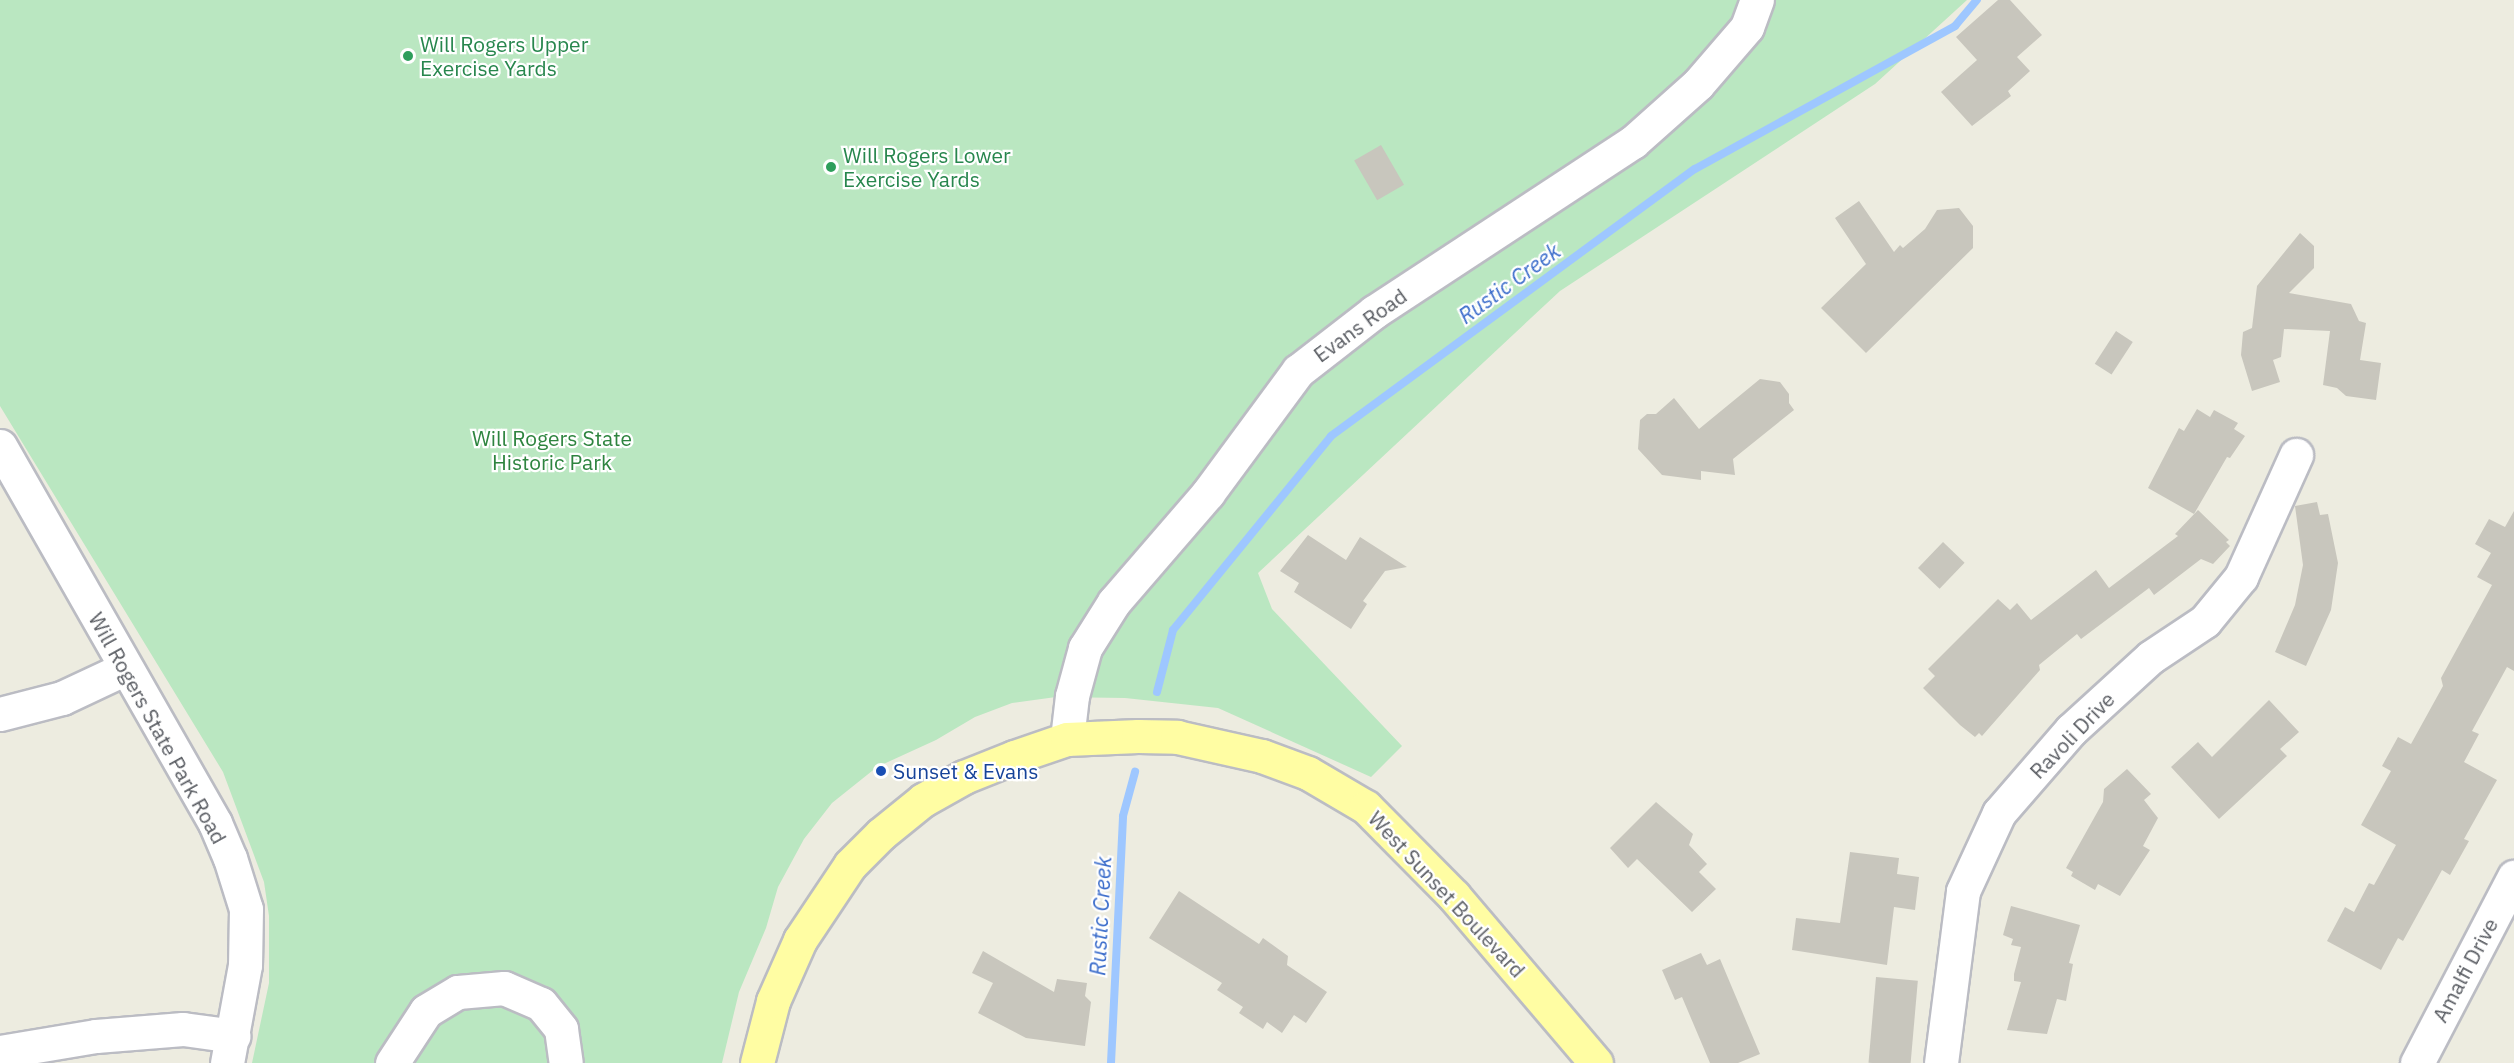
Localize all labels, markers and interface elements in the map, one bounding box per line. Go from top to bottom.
place label: Will Rogers Upper Exercise Yards [420,31,588,81]
marker: Will Rogers Upper Exercise Yards [401,49,415,63]
place label: Will Rogers Lower Exercise Yards [843,142,1011,192]
marker: Will Rogers Lower Exercise Yards [824,160,838,174]
water label: Rustic Creek [1453,237,1565,329]
street label: Evans Road [1309,283,1411,367]
park label: Will Rogers State Historic Park [472,425,632,475]
street label: Will Rogers State Park Road [84,608,232,848]
street label: Ravoli Drive [2024,686,2120,784]
place label: Sunset & Evans [893,758,1038,784]
marker: Sunset & Evans [874,764,888,778]
street label: West Sunset Boulevard [1363,806,1531,982]
water label: Rustic Creek [1084,856,1116,976]
street label: Amalfi Drive [2427,914,2503,1026]

